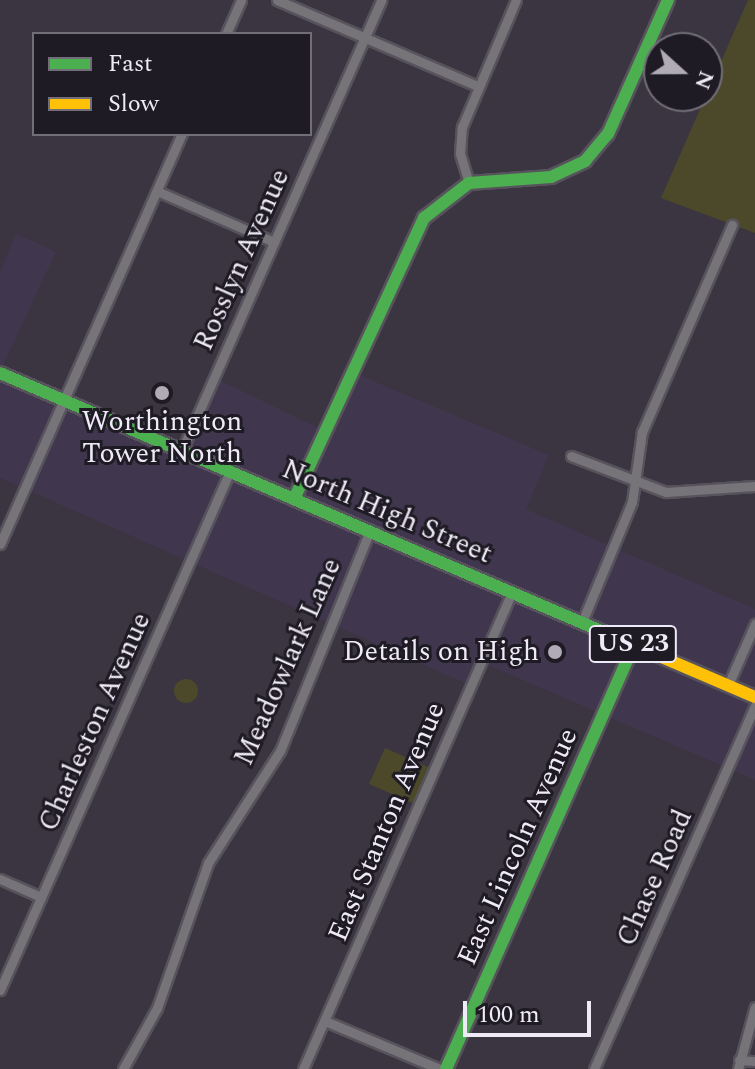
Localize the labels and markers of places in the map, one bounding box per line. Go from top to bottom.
marker: Worthington Tower North [153,384,171,402]
place label: Worthington Tower North [82,405,242,471]
place label: Details on High [343,635,539,669]
marker: Details on High [546,643,564,661]

